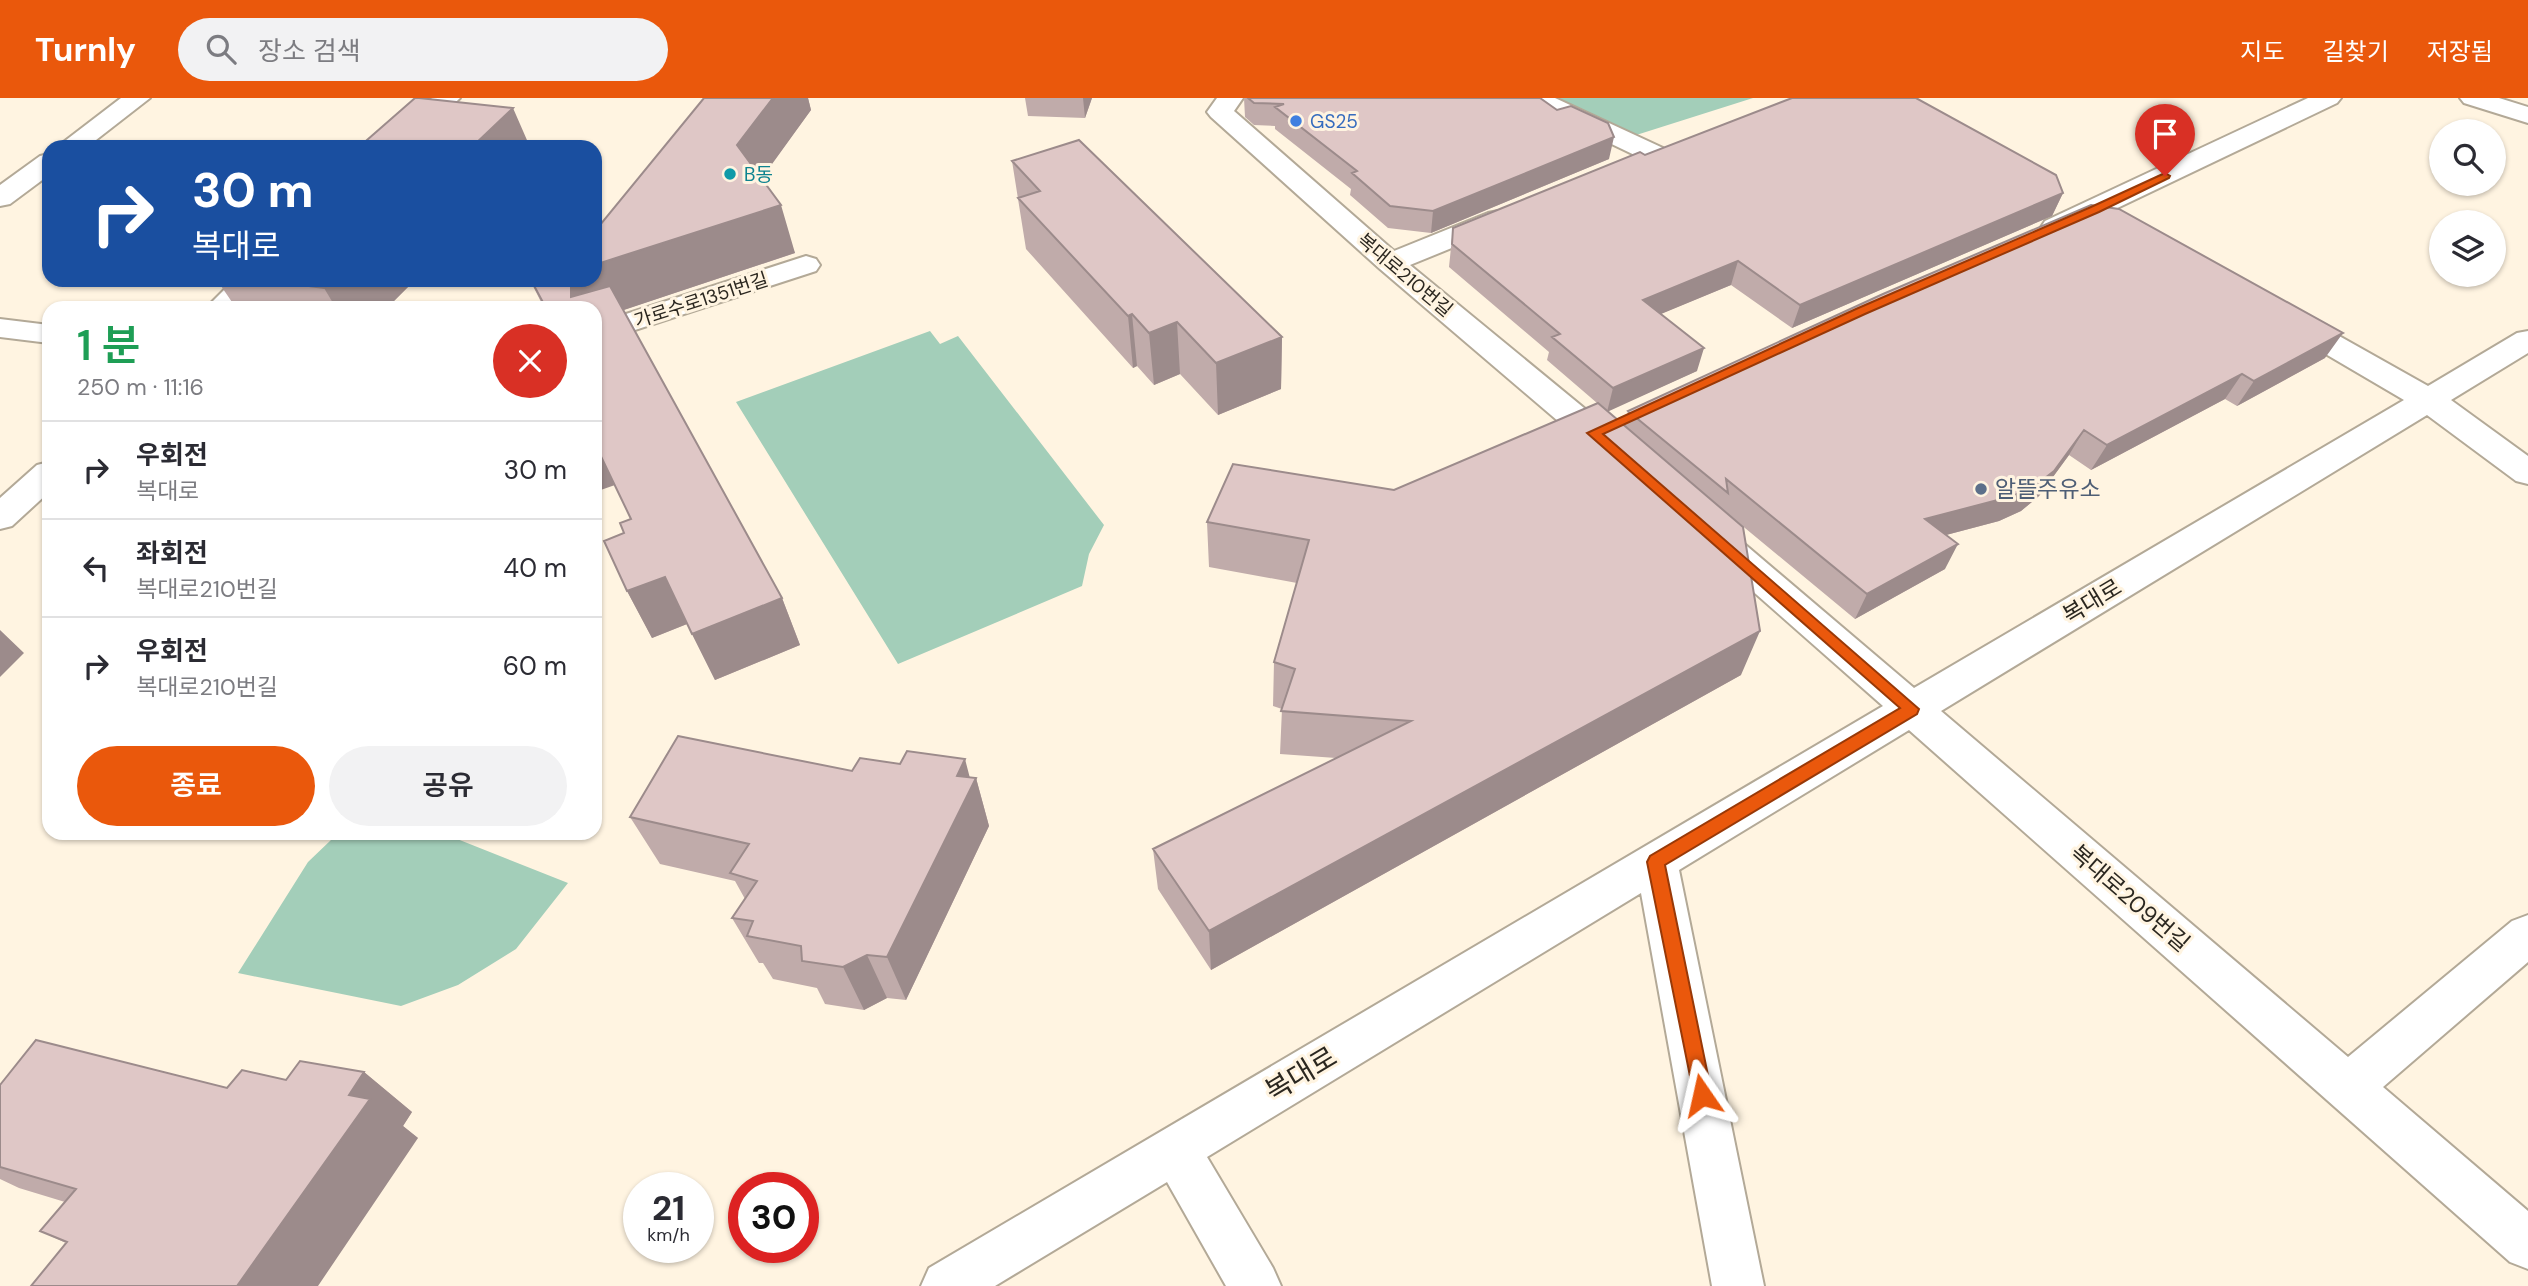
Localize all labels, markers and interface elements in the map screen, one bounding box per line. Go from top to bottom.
search box [178,18,668,81]
text: Turnly [35,28,136,71]
icon: search [202,30,240,68]
text: 장소 검색 [258,34,361,68]
text: 지도 [2240,36,2285,67]
text: 길찾기 [2323,36,2389,67]
text: 저장됨 [2427,36,2493,67]
pin [2135,104,2195,176]
place label: GS25 [1310,109,1358,134]
marker: GS25 [1288,113,1304,129]
icon: arrive [2146,115,2184,153]
map controls [2429,119,2506,287]
button: search [2429,119,2506,196]
text: 30 m [192,158,314,222]
place label: B동 [744,162,773,187]
marker: B동 [722,166,738,182]
icon: right [77,168,168,259]
button: layers [2429,210,2506,287]
text: 복대로 [192,225,280,267]
street label: 복대로210번길 [1352,228,1458,322]
street label: 가로수로1351번길 [631,267,771,333]
text: 1 분 [77,318,141,373]
button: close [493,324,567,398]
text: 250 m · 11:16 [77,372,204,402]
text: 우회전 [136,438,208,472]
icon: right [77,451,115,489]
text: 30 m [504,453,567,487]
place label: 알뜰주유소 [1995,474,2101,504]
text: 복대로 [136,476,199,506]
marker: 알뜰주유소 [1973,481,1989,497]
text: 좌회전 [136,536,208,570]
icon: left [77,549,115,587]
text: 40 m [503,551,567,585]
street label: 복대로 [2057,572,2127,630]
text: 복대로210번길 [136,574,278,604]
text: 우회전 [136,634,208,668]
icon: right [77,647,115,685]
text: 60 m [503,649,567,683]
text: 복대로210번길 [136,672,278,702]
button: 종료 [77,746,315,826]
button: 공유 [329,746,567,826]
street label: 복대로209번길 [2064,838,2196,958]
street label: 복대로 [1258,1038,1344,1110]
position arrow [1665,1058,1739,1132]
speed limit sign: 30 [728,1172,819,1263]
text: 21 [652,1185,685,1231]
text: km/h [647,1223,690,1247]

